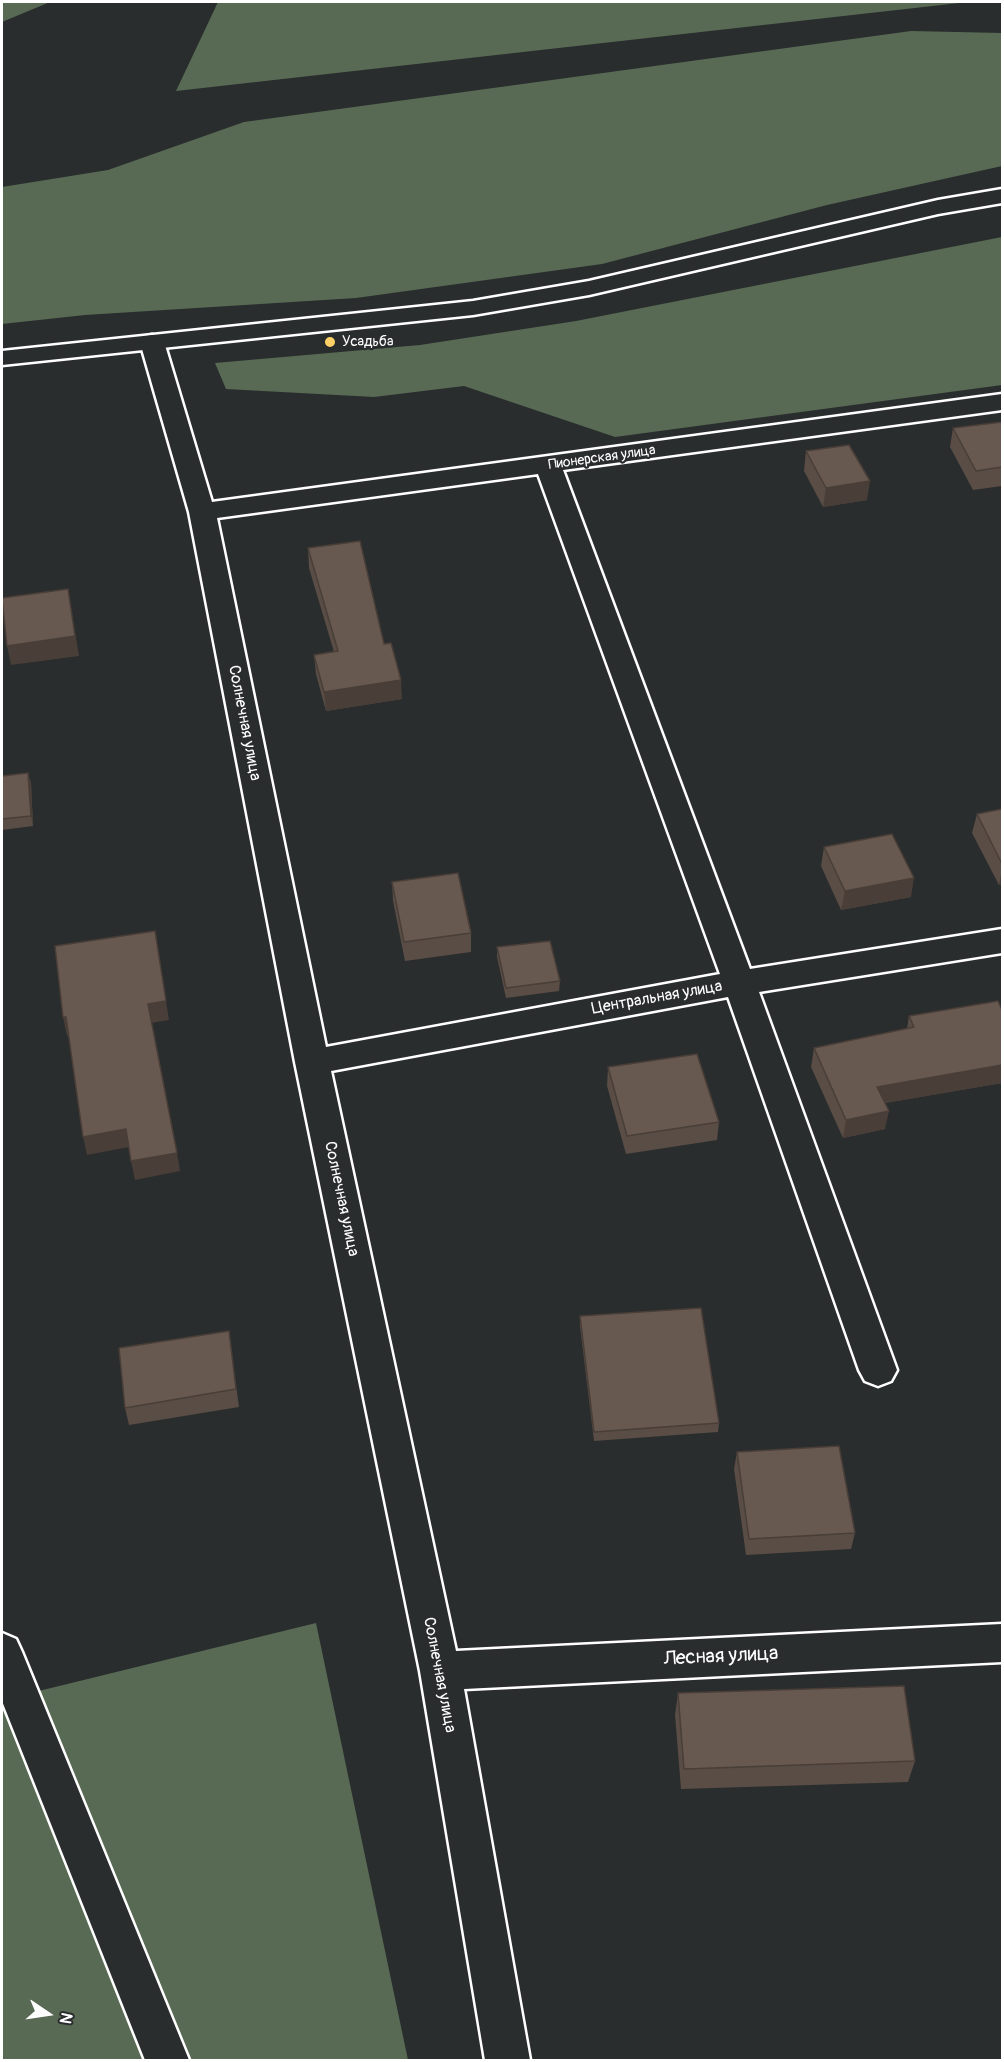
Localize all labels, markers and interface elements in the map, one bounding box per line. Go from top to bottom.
place label: Усадьба [342,334,393,350]
marker: Усадьба [323,335,337,349]
street label: Пионерская улица [547,442,657,474]
street label: Солнечная улица [223,664,265,782]
street label: Центральная улица [590,977,724,1019]
street label: Солнечная улица [319,1140,363,1258]
street label: Солнечная улица [418,1616,460,1734]
street label: Лесная улица [663,1642,779,1672]
north arrow [18,1984,78,2044]
text: N [55,2011,77,2026]

